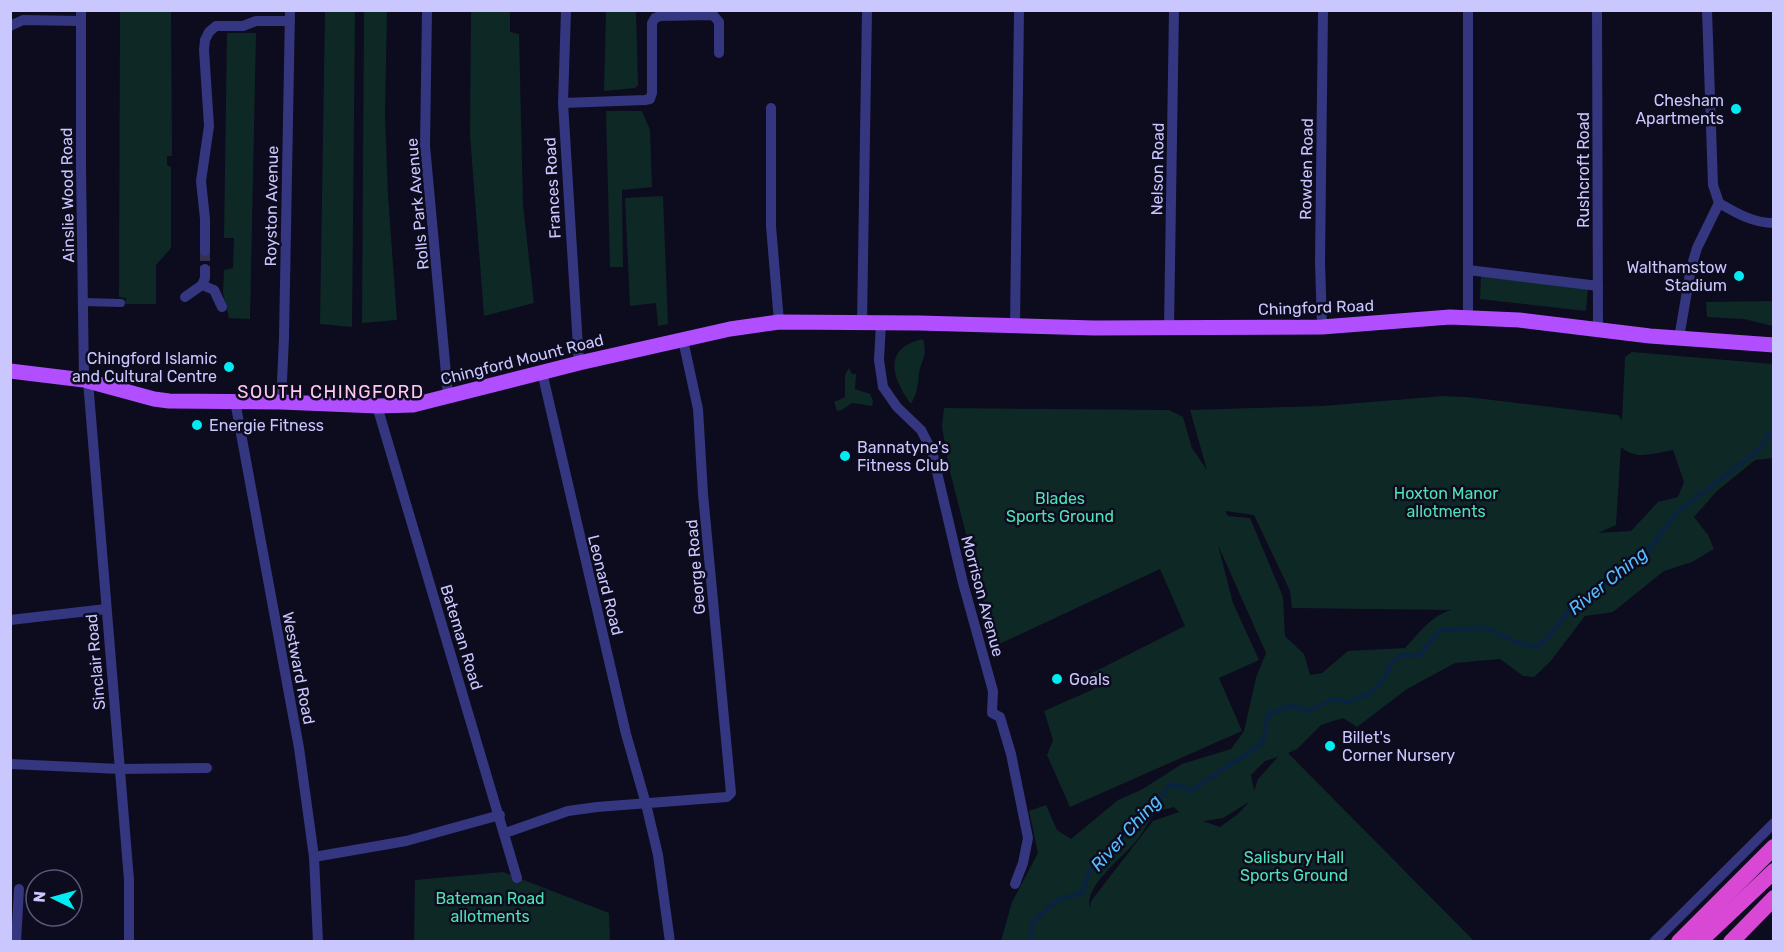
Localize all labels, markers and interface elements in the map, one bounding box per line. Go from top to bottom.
place label: Chesham Apartments [1635,91,1724,128]
marker: Chesham Apartments [1729,102,1743,116]
street label: Rushcroft Road [1574,112,1593,228]
street label: Rowden Road [1296,118,1317,220]
street label: Nelson Road [1147,122,1168,216]
street label: Ainslie Wood Road [57,127,78,263]
street label: Rolls Park Avenue [402,137,433,271]
street label: Frances Road [540,137,565,239]
street label: Royston Avenue [261,145,282,266]
place label: Walthamstow Stadium [1627,258,1727,295]
marker: Walthamstow Stadium [1732,269,1746,283]
street label: Chingford Road [1258,296,1374,319]
street label: Chingford Mount Road [439,330,606,389]
place label: Chingford Islamic and Cultural Centre [72,349,217,386]
marker: Chingford Islamic and Cultural Centre [222,360,236,374]
district label: SOUTH CHINGFORD [237,381,425,403]
place label: Energie Fitness [209,416,324,435]
marker: Energie Fitness [190,418,204,432]
place label: Bannatyne's Fitness Club [857,438,949,475]
marker: Bannatyne's Fitness Club [838,449,852,463]
park label: Hoxton Manor allotments [1394,484,1498,521]
park label: Blades Sports Ground [1006,489,1114,526]
street label: George Road [682,519,709,615]
street label: Leonard Road [584,533,627,637]
street label: Morrison Avenue [957,534,1008,659]
water label: River Ching [1564,542,1652,620]
street label: Bateman Road [436,582,487,692]
street label: Westward Road [278,610,319,726]
street label: Sinclair Road [82,613,109,711]
place label: Goals [1069,670,1110,689]
marker: Goals [1050,672,1064,686]
place label: Billet's Corner Nursery [1342,728,1455,765]
marker: Billet's Corner Nursery [1323,739,1337,753]
water label: River Ching [1086,790,1166,876]
park label: Salisbury Hall Sports Ground [1240,848,1348,885]
north arrow [24,868,84,928]
park label: Bateman Road allotments [435,889,545,926]
text: N [30,890,50,903]

